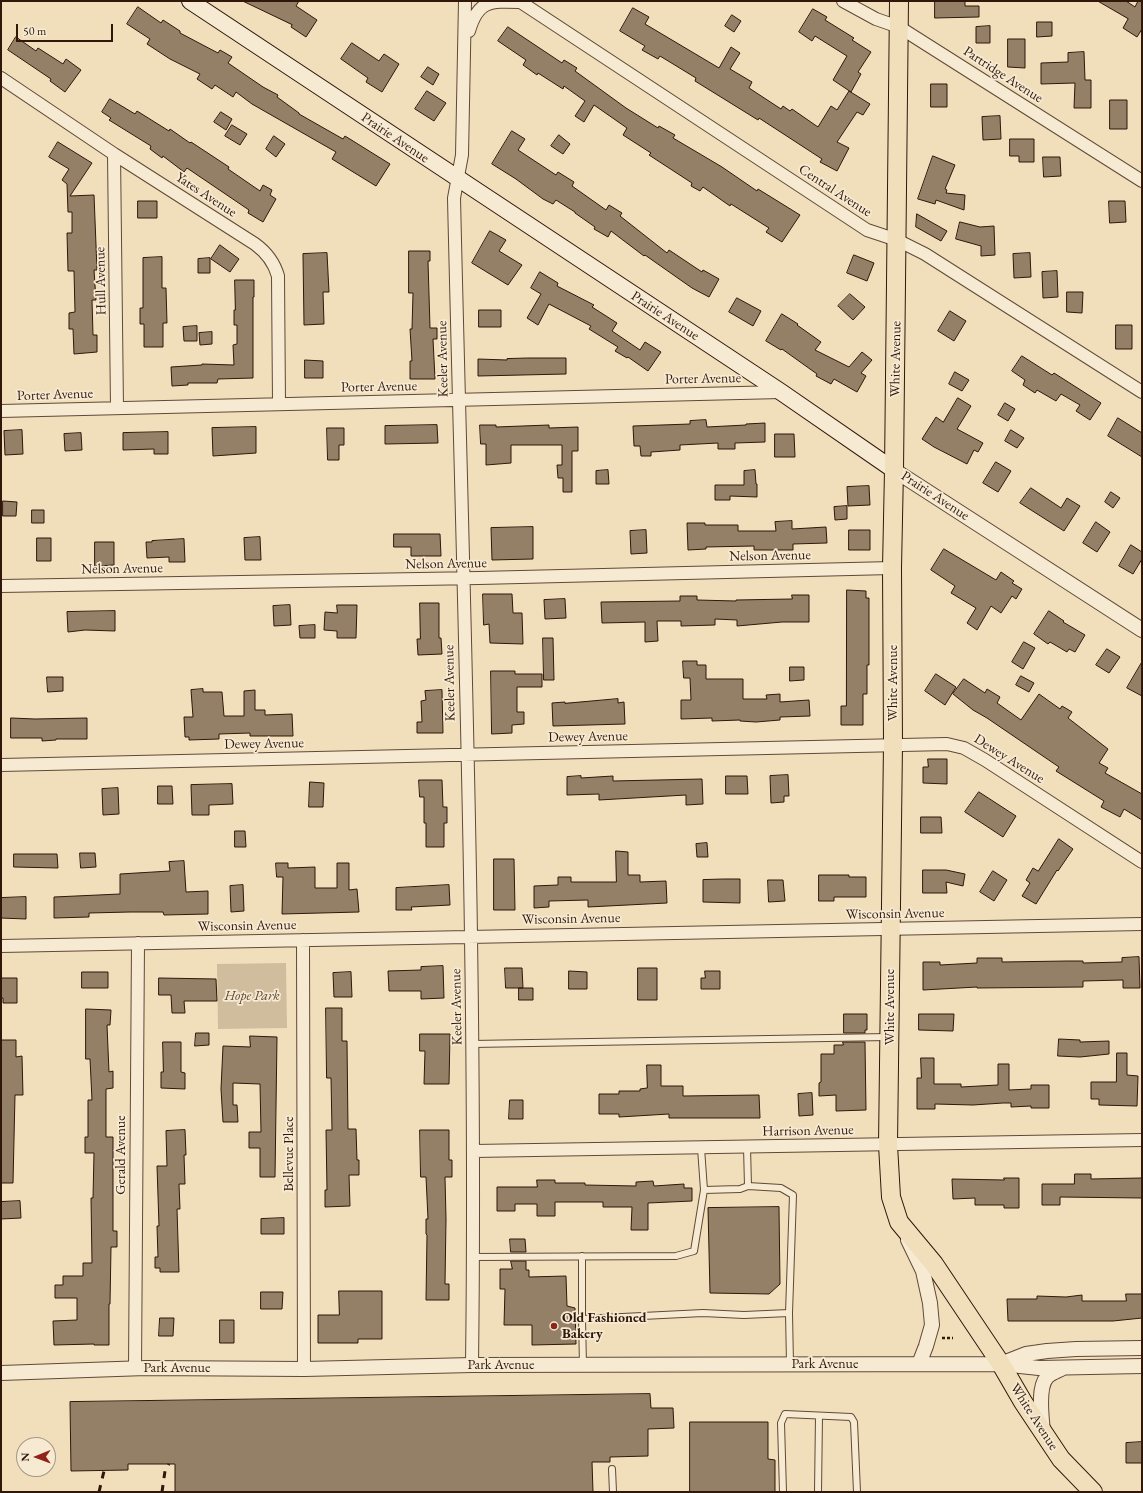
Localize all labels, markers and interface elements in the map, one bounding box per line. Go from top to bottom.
scale bar [18,16,115,42]
text: 50 m [23,23,46,39]
street label: Partridge Avenue [960,43,1046,107]
street label: Prairie Avenue [358,109,432,167]
street label: Central Avenue [795,161,875,221]
street label: Yates Avenue [172,169,240,221]
street label: Hull Avenue [92,247,110,315]
street label: Prairie Avenue [628,288,702,344]
street label: Keeler Avenue [434,320,452,398]
street label: White Avenue [887,321,905,397]
street label: Porter Avenue [665,370,741,388]
street label: Porter Avenue [341,378,417,396]
street label: Porter Avenue [17,385,93,405]
street label: Prairie Avenue [898,468,972,524]
street label: Nelson Avenue [729,547,811,565]
street label: Nelson Avenue [405,555,487,573]
street label: Nelson Avenue [81,560,163,578]
street label: Keeler Avenue [441,644,459,722]
street label: White Avenue [885,645,901,721]
street label: Dewey Avenue [548,728,628,746]
street label: Dewey Avenue [971,731,1047,787]
street label: Dewey Avenue [224,735,304,753]
street label: Wisconsin Avenue [846,905,944,923]
street label: Wisconsin Avenue [522,910,620,928]
street label: Wisconsin Avenue [198,917,296,935]
street label: Keeler Avenue [448,968,466,1046]
street label: White Avenue [882,969,898,1045]
park label: Hope Park [224,988,280,1004]
street label: Gerald Avenue [113,1115,129,1195]
street label: Bellevue Place [281,1116,297,1192]
street label: Harrison Avenue [762,1122,854,1140]
place label: Old Fashioned Bakery [562,1310,646,1342]
marker: Old Fashioned Bakery [549,1321,559,1331]
street label: Park Avenue [792,1356,858,1372]
street label: Park Avenue [468,1357,534,1373]
street label: Park Avenue [144,1360,210,1376]
street label: White Avenue [1006,1380,1062,1454]
north arrow [16,1437,56,1477]
text: N [18,1453,32,1462]

